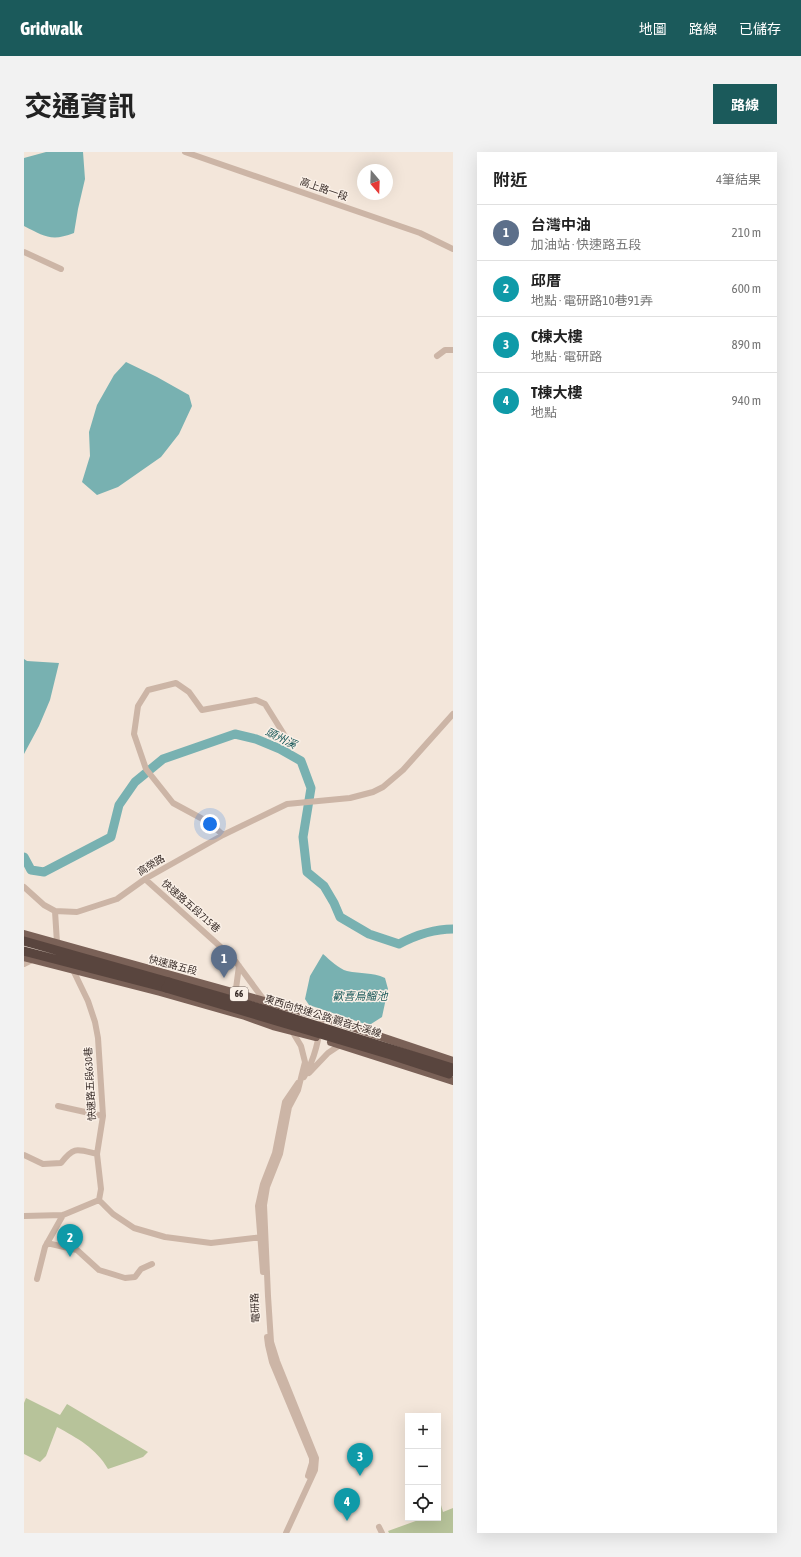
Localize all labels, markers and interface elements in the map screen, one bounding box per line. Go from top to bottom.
text: Gridwalk [20,17,82,39]
text: 地圖 [639,21,667,37]
text: 路線 [689,21,717,37]
text: 已儲存 [739,21,781,37]
button: 路線 [713,84,777,124]
text: 交通資訊 [24,90,136,122]
north arrow [357,164,393,200]
text: 附近 [493,170,527,190]
text: 4筆結果 [716,172,761,187]
street label: 高上路一段 [299,176,349,202]
text: 台灣中油 [531,216,591,233]
text: 1 [503,225,509,240]
text: 210 m [732,225,761,240]
text: 加油站 · 快速路五段 [531,237,641,252]
text: 邱厝 [531,272,561,289]
text: 2 [503,281,509,296]
text: 600 m [732,281,761,296]
text: 地點 · 電研路10巷91弄 [531,293,653,308]
text: C棟大樓 [531,328,583,345]
text: 3 [503,337,509,352]
text: 890 m [732,337,761,352]
text: 地點 · 電研路 [531,349,602,364]
text: T棟大樓 [531,384,583,401]
text: 4 [503,393,509,408]
text: 940 m [732,393,761,408]
text: 地點 [531,405,557,420]
water label: 頭州溪 [264,725,300,752]
your location [200,814,220,834]
street label: 高榮路 [135,853,167,877]
street label: 快速路五段715巷 [159,878,223,934]
pin: 1 [211,945,237,978]
street label: 快速路五段 [147,953,199,977]
road number: 66 [230,987,248,1001]
water label: 歡喜烏鰡池 [333,990,388,1002]
street label: 東西向快速公路 觀音大溪線 [263,993,383,1039]
street label: 快速路五段630巷 [83,1047,97,1121]
pin: 2 [57,1224,83,1257]
street label: 電研路 [249,1293,261,1323]
map controls [405,1413,441,1521]
button: + [405,1413,441,1449]
pin: 3 [347,1443,373,1476]
button: − [405,1449,441,1485]
button: locate [405,1485,441,1521]
pin: 4 [334,1488,360,1521]

